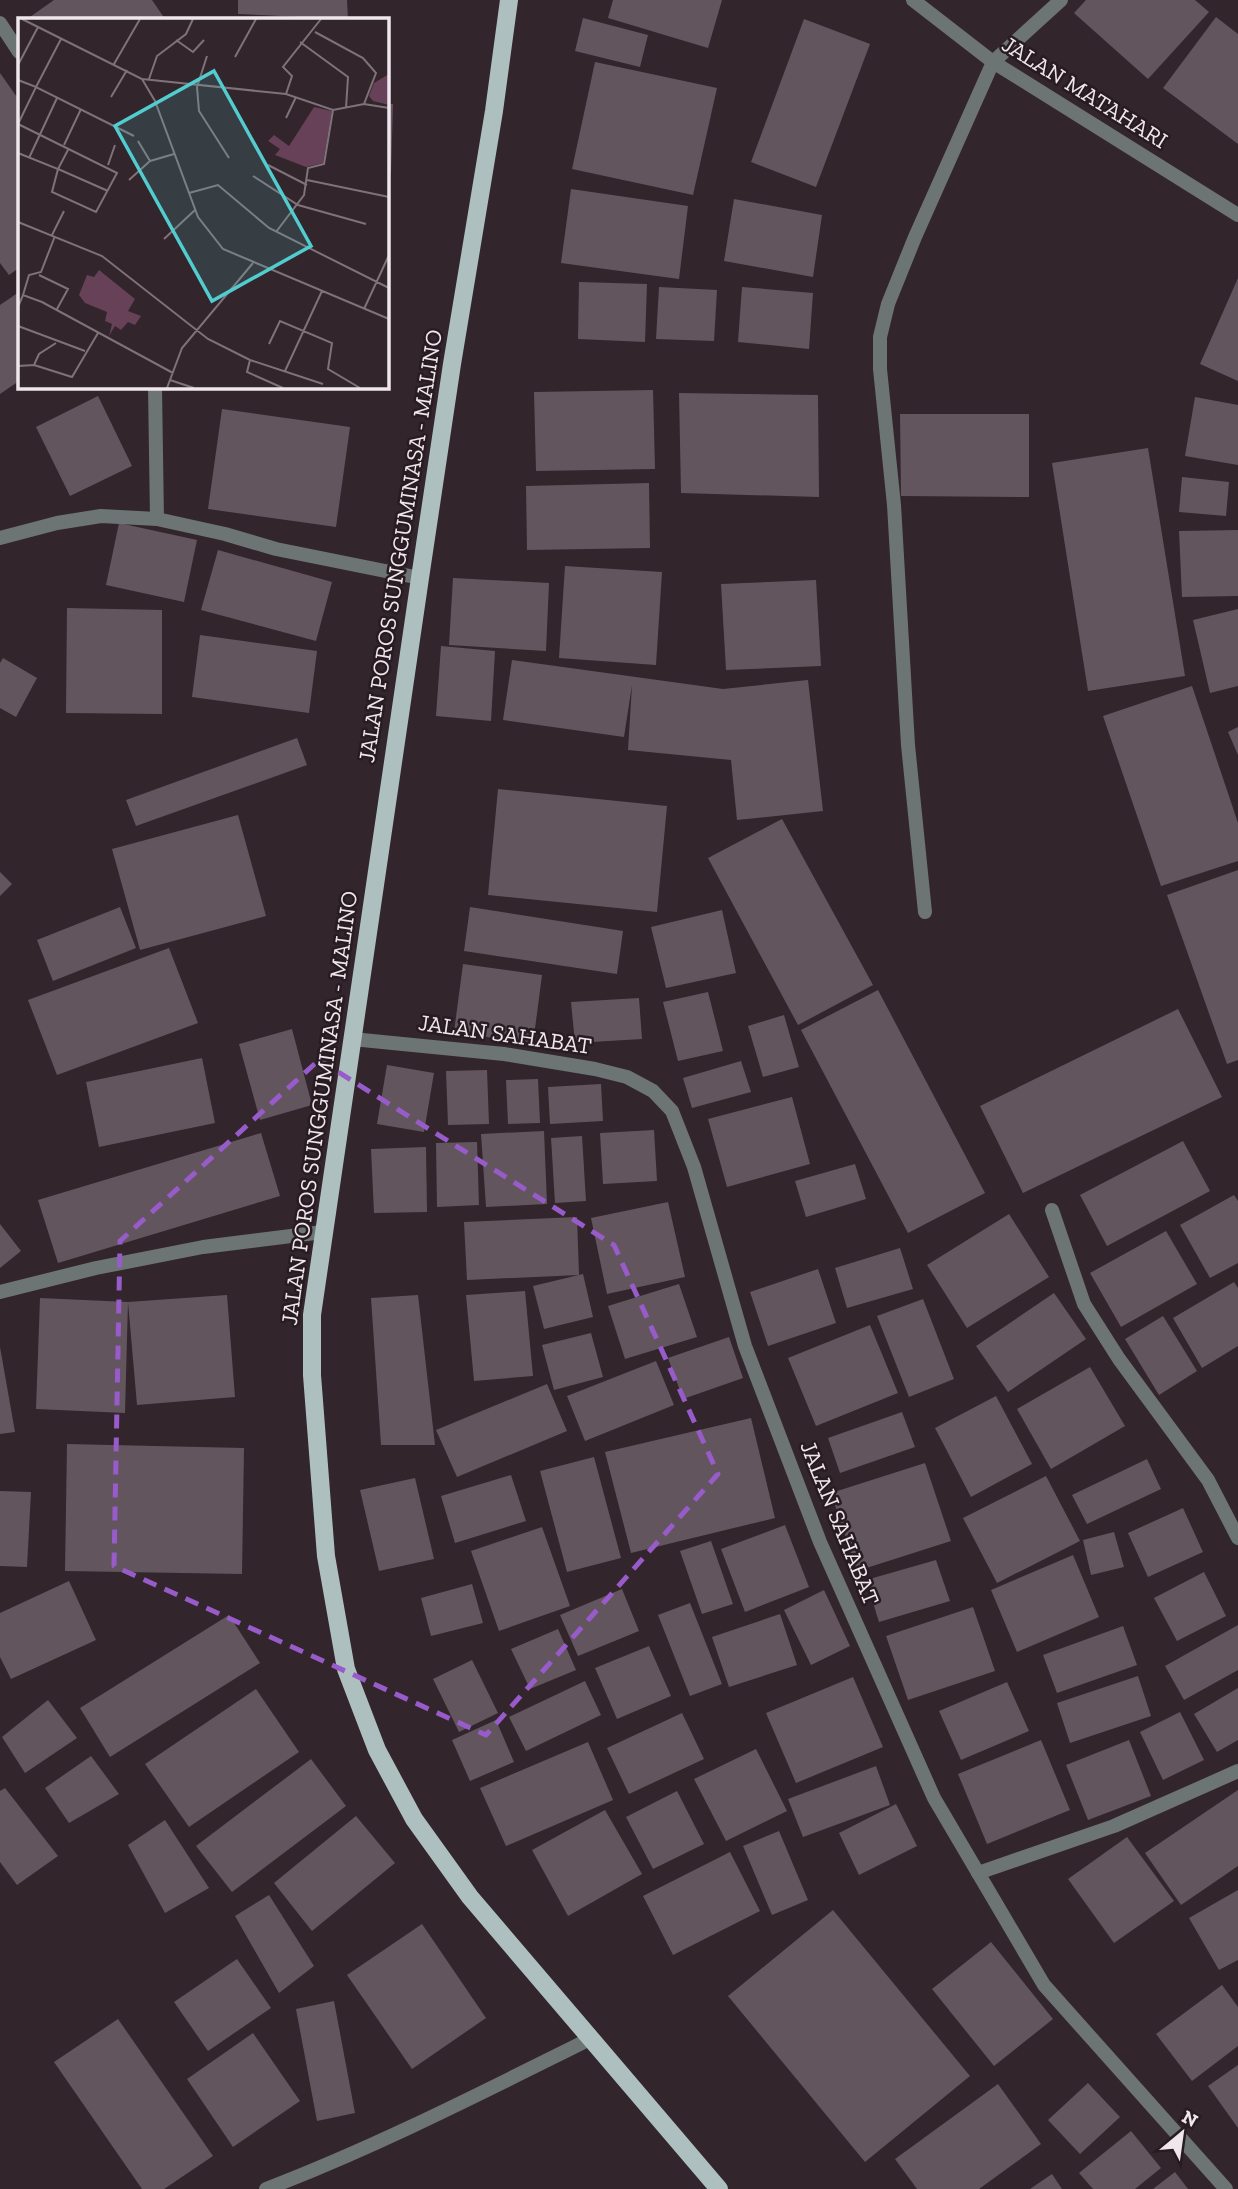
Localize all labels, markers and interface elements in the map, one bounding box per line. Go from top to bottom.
inset map [18,18,388,388]
street label: JALAN MATAHARI [997,30,1173,154]
street label: JALAN POROS SUNGGUMINASA - MALINO [352,327,448,765]
street label: JALAN POROS SUNGGUMINASA - MALINO [275,889,363,1327]
street label: JALAN SAHABAT [417,1008,593,1060]
street label: JALAN SAHABAT [794,1437,886,1609]
north arrow [1147,2098,1217,2168]
text: N [1178,2105,1202,2132]

